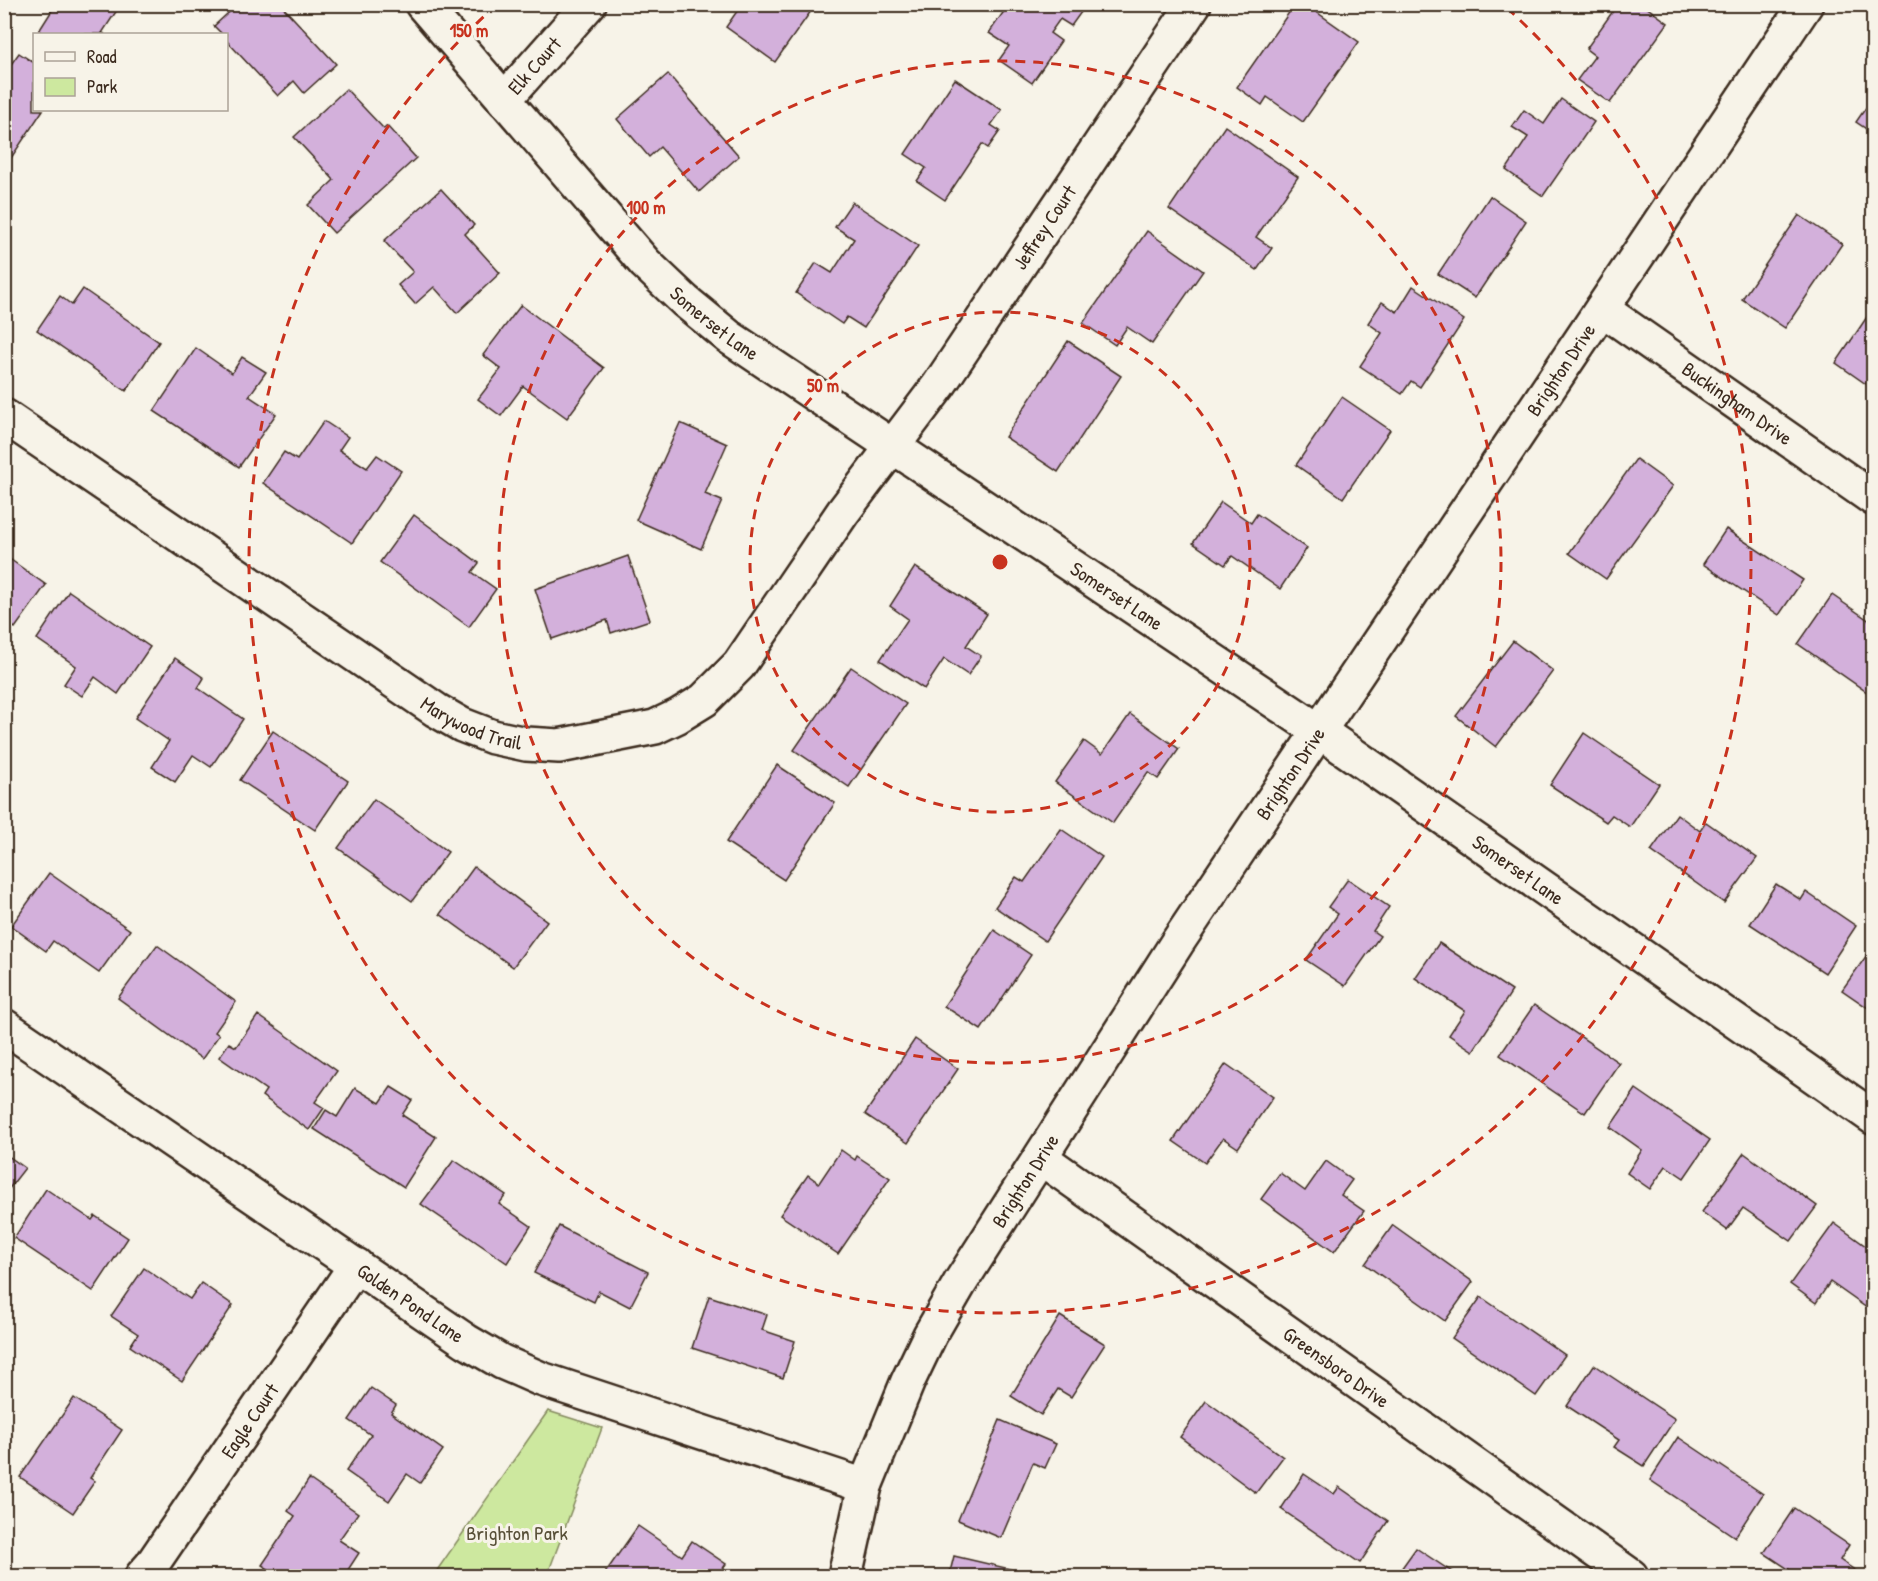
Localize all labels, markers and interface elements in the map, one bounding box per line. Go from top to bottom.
text: 150 m [450,18,488,43]
street label: Elk Court [501,30,568,100]
legend [33,33,228,111]
text: Road [87,44,117,69]
text: Park [87,74,118,99]
street label: Jeffrey Court [1006,179,1083,274]
text: 100 m [626,195,666,220]
street label: Somerset Lane [664,280,764,366]
street label: Brighton Drive [1520,318,1601,421]
street label: Buckingham Drive [1677,355,1798,451]
text: 50 m [807,373,839,398]
centre of rings [990,552,1010,572]
street label: Somerset Lane [1065,555,1169,636]
street label: Marywood Trail [416,690,525,756]
street label: Brighton Drive [1249,722,1331,825]
street label: Somerset Lane [1467,828,1570,911]
street label: Brighton Drive [985,1129,1065,1232]
street label: Golden Pond Lane [352,1257,470,1349]
street label: Greensboro Drive [1278,1320,1395,1414]
street label: Eagle Court [214,1377,285,1463]
park label: Brighton Park [466,1519,568,1546]

